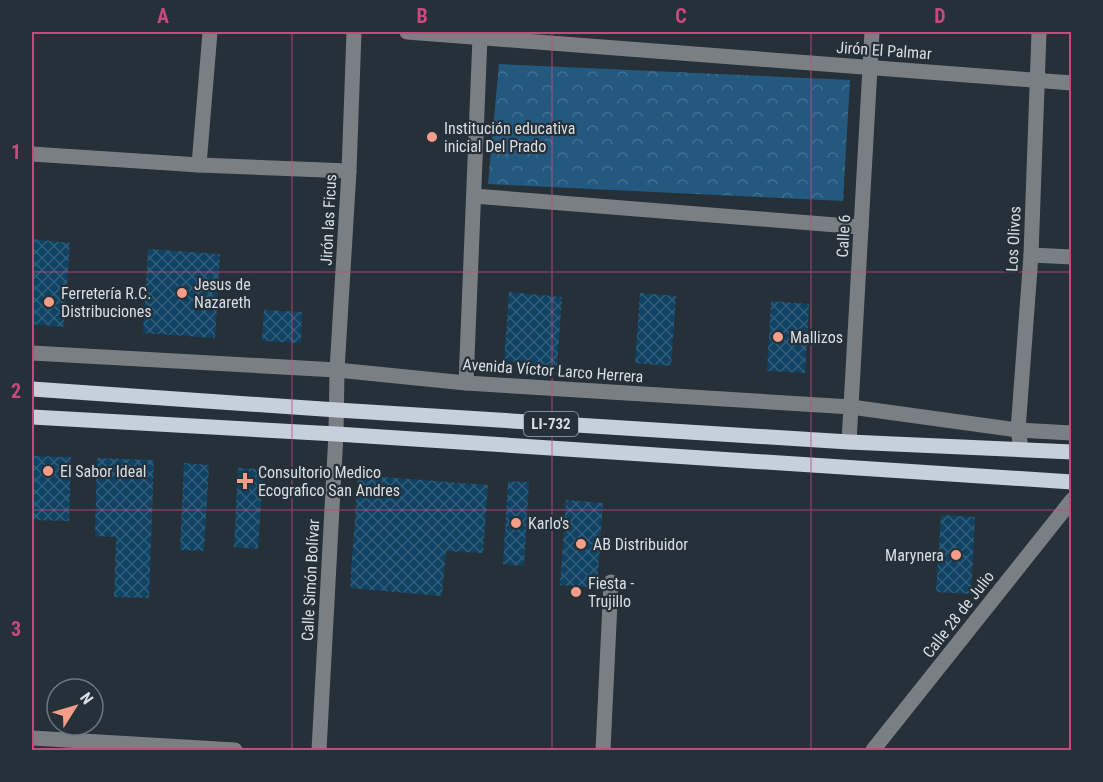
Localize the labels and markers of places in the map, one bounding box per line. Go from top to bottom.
place label: Institución educativa inicial Del Prado [444,119,575,156]
marker: Institución educativa inicial Del Prado [425,130,439,144]
place label: Jesus de Nazareth [194,275,251,312]
place label: Ferretería R.C. Distribuciones [61,284,152,321]
marker: Jesus de Nazareth [175,286,189,300]
marker: Ferretería R.C. Distribuciones [42,295,56,309]
place label: Mallizos [790,328,843,347]
marker: Mallizos [771,330,785,344]
place label: El Sabor Ideal [60,462,147,481]
place label: Consultorio Medico Ecografico San Andres [258,463,400,500]
marker: El Sabor Ideal [41,464,55,478]
marker: Consultorio Medico Ecografico San Andres [236,472,254,490]
place label: Karlo's [528,514,569,533]
marker: Karlo's [509,516,523,530]
place label: AB Distribuidor [593,535,688,554]
marker: AB Distribuidor [574,537,588,551]
place label: Marynera [885,546,944,565]
marker: Marynera [949,548,963,562]
place label: Fiesta - Trujillo [588,574,634,611]
marker: Fiesta - Trujillo [569,585,583,599]

